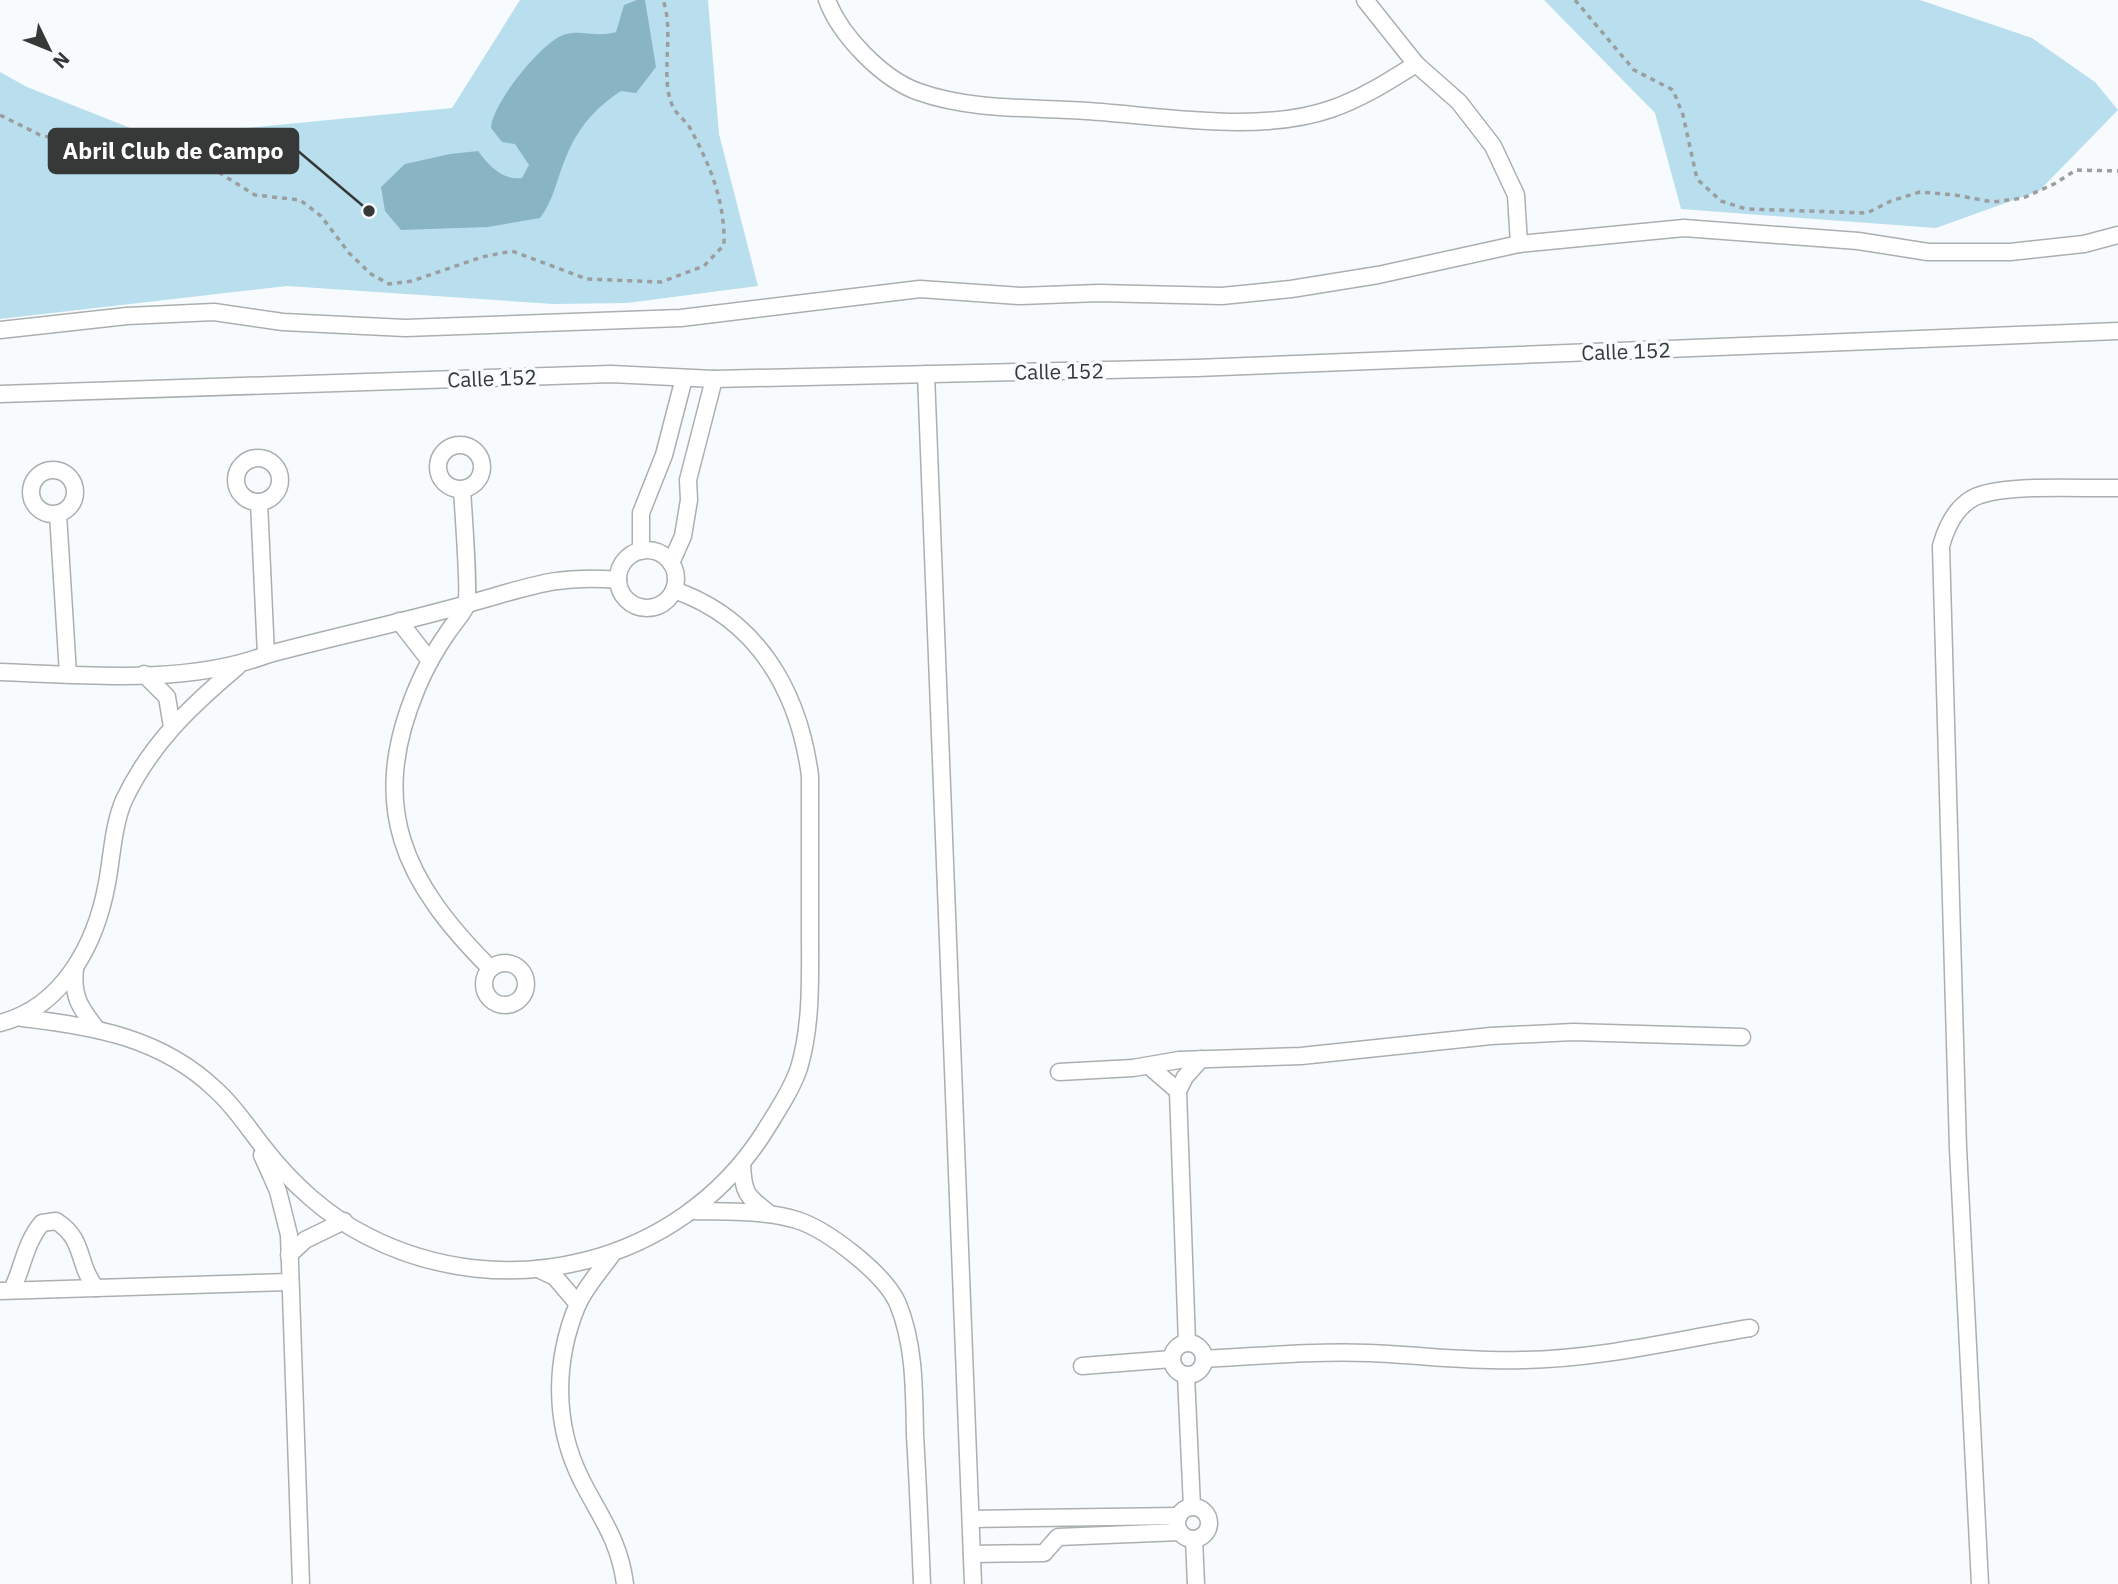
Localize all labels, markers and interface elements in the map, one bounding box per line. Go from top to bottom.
north arrow [14,14,84,84]
text: N [48,47,75,74]
callout: Abril Club de Campo [49,129,298,173]
text: Abril Club de Campo [63,135,284,165]
street label: Calle 152 [1581,335,1671,367]
street label: Calle 152 [1014,356,1104,386]
street label: Calle 152 [447,362,537,394]

